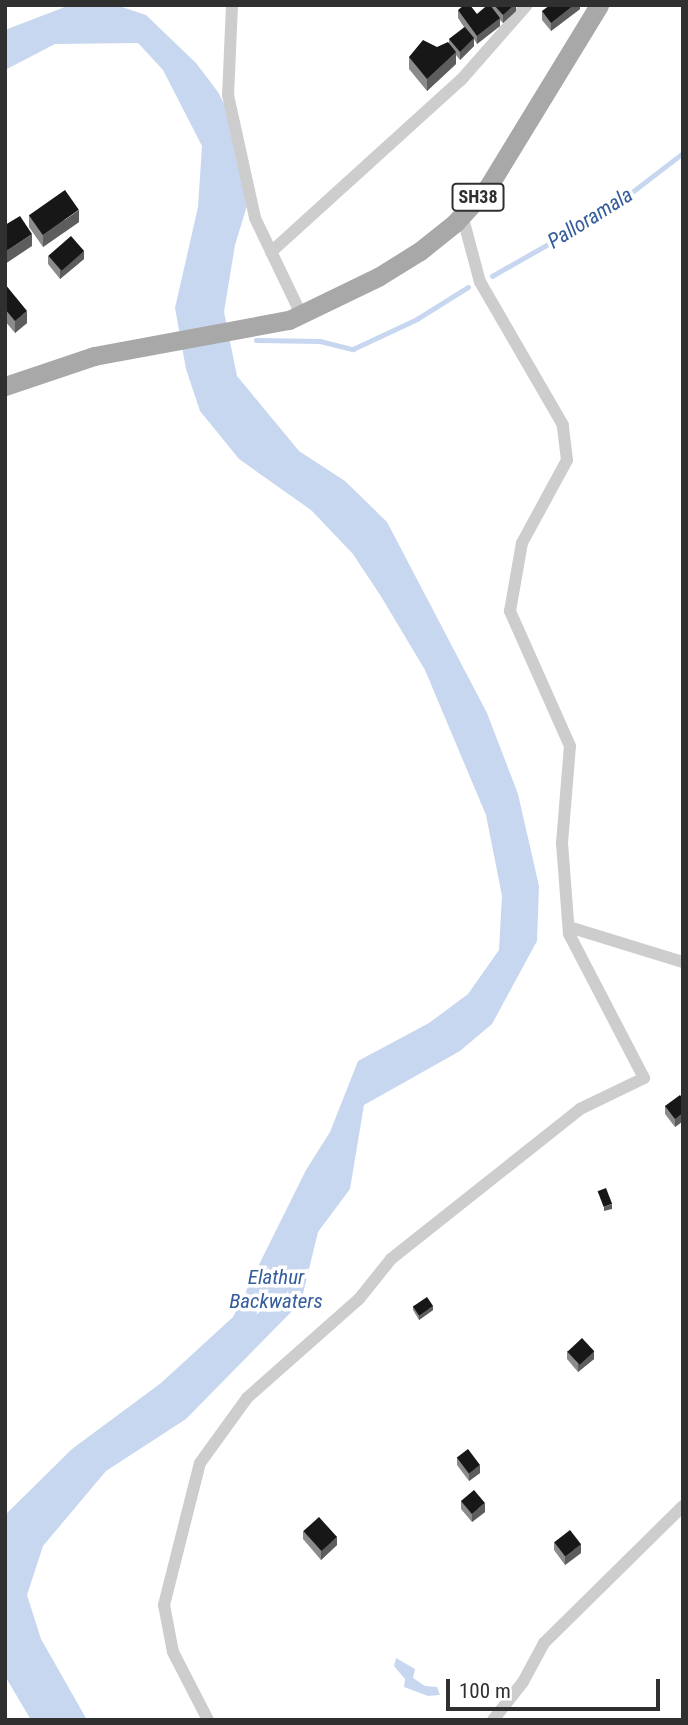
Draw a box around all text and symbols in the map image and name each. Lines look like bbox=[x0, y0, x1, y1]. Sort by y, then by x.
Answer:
road number: SH38 bbox=[450, 182, 506, 212]
water label: Palloramala bbox=[543, 182, 637, 254]
water label: Elathur Backwaters bbox=[229, 1264, 323, 1314]
scale bar bbox=[450, 1666, 664, 1710]
text: 100 m bbox=[459, 1679, 511, 1703]

